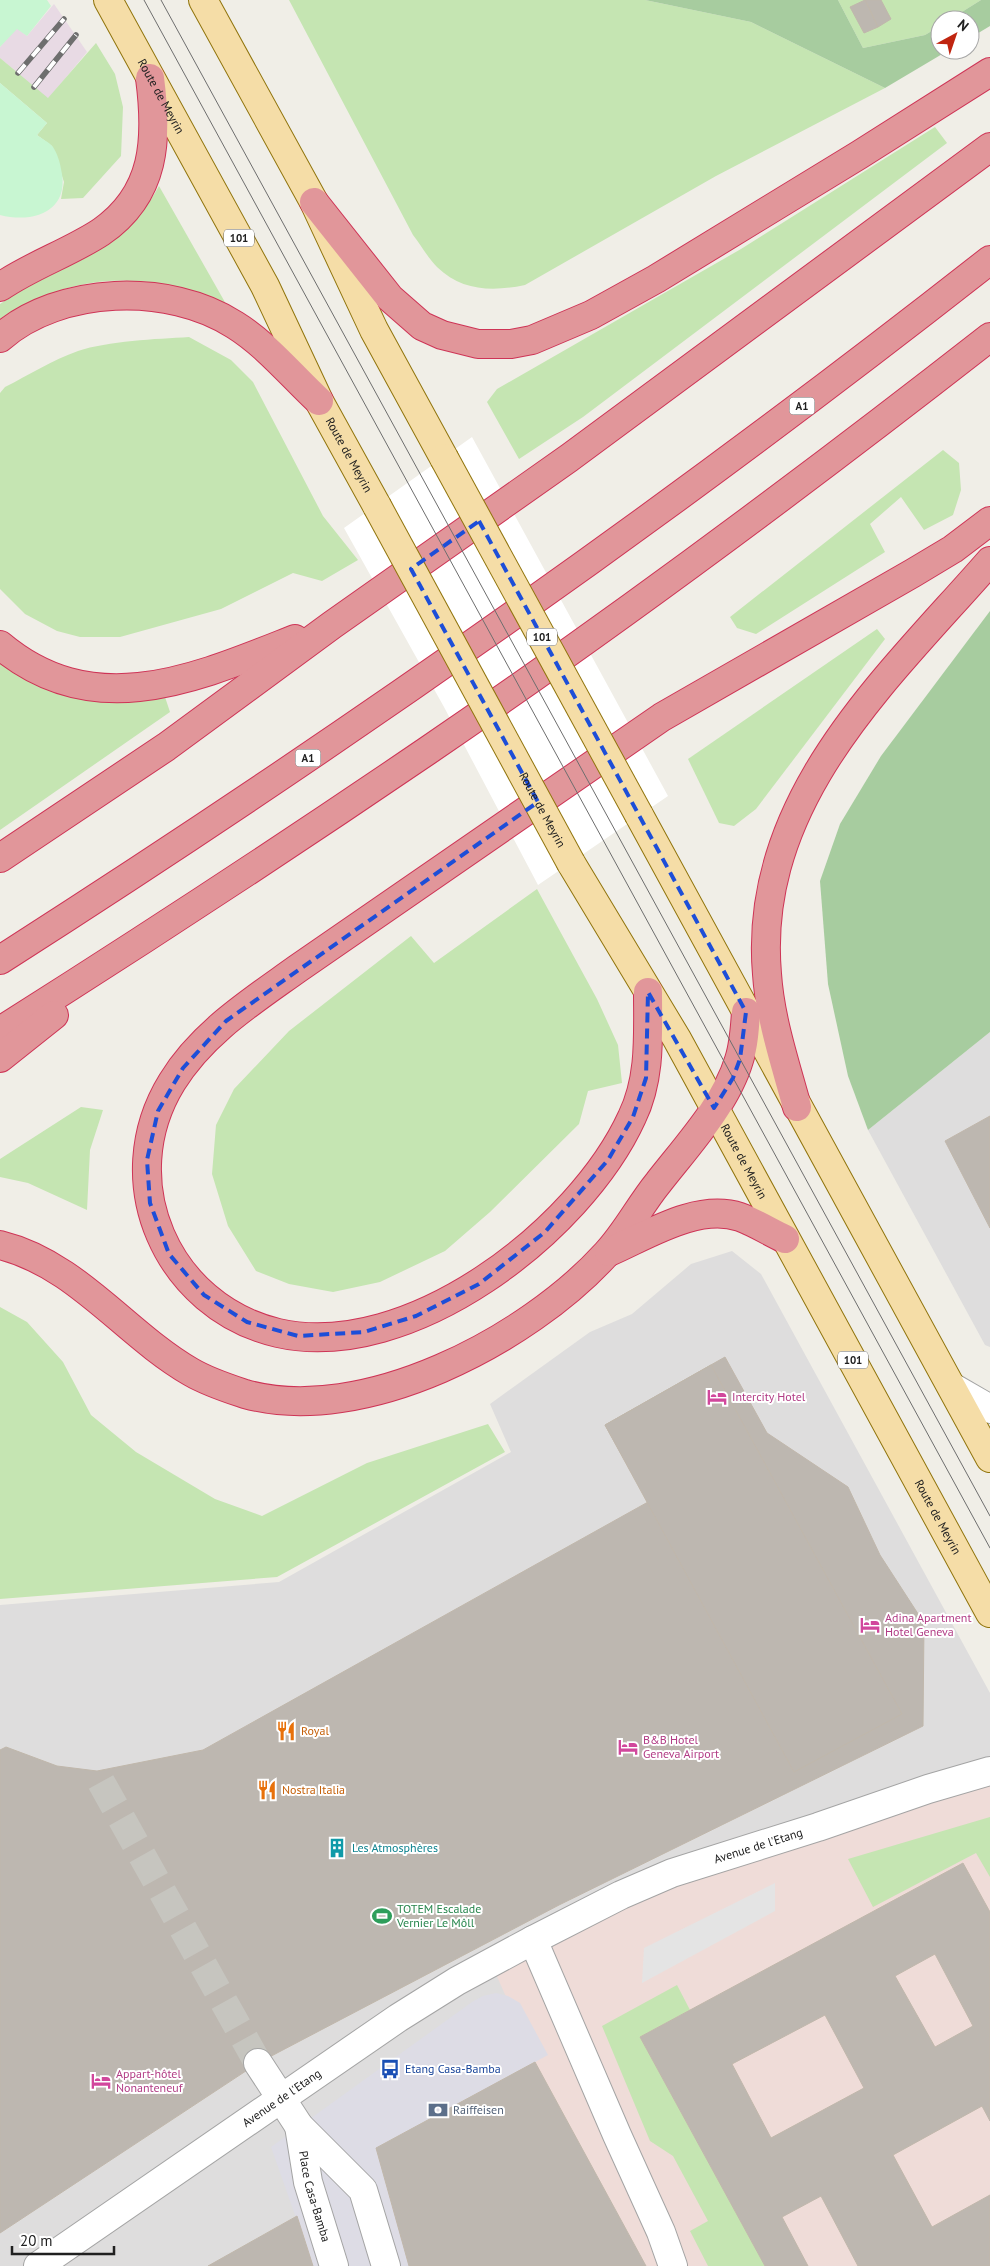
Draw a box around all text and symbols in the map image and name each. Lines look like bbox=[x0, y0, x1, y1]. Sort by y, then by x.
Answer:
north arrow bbox=[930, 10, 980, 60]
text: N bbox=[954, 15, 973, 35]
street label: Route de Meyrin bbox=[135, 56, 188, 136]
road number: 101 bbox=[224, 230, 254, 247]
road number: A1 bbox=[790, 398, 814, 414]
street label: Route de Meyrin bbox=[323, 415, 376, 495]
road number: 101 bbox=[527, 628, 557, 646]
road number: A1 bbox=[296, 750, 320, 766]
street label: Route de Meyrin bbox=[516, 770, 569, 850]
street label: Route de Meyrin bbox=[718, 1121, 771, 1201]
road number: 101 bbox=[838, 1352, 868, 1368]
hotel icon: Intercity Hotel bbox=[706, 1386, 728, 1408]
place label: Intercity Hotel bbox=[732, 1389, 806, 1404]
street label: Route de Meyrin bbox=[912, 1477, 965, 1557]
place label: Adina Apartment Hotel Geneva bbox=[885, 1610, 971, 1639]
hotel icon: Adina Apartment Hotel Geneva bbox=[859, 1614, 881, 1636]
restaurant icon: Royal bbox=[275, 1720, 297, 1742]
place label: Royal bbox=[301, 1723, 329, 1738]
place label: B&B Hotel Geneva Airport bbox=[643, 1732, 719, 1761]
hotel icon: B&B Hotel Geneva Airport bbox=[617, 1736, 639, 1758]
restaurant icon: Nostra Italia bbox=[256, 1779, 278, 1801]
place label: Nostra Italia bbox=[282, 1782, 345, 1797]
street label: Avenue de l'Etang bbox=[712, 1824, 804, 1866]
building icon: Les Atmosphères bbox=[326, 1837, 348, 1859]
place label: Les Atmosphères bbox=[352, 1840, 438, 1855]
place label: TOTEM Escalade Vernier Le Môll bbox=[396, 1901, 481, 1930]
sports icon: TOTEM Escalade Vernier Le Môll bbox=[371, 1905, 393, 1927]
bus stop icon: Etang Casa-Bamba bbox=[379, 2058, 401, 2080]
place label: Etang Casa-Bamba bbox=[405, 2061, 501, 2076]
street label: Avenue de l'Etang bbox=[239, 2065, 324, 2130]
place label: Appart-hôtel Nonanteneuf bbox=[116, 2066, 184, 2095]
hotel icon: Appart-hôtel Nonanteneuf bbox=[90, 2070, 112, 2092]
bank icon: Raiffeisen bbox=[427, 2099, 449, 2121]
place label: Raiffeisen bbox=[453, 2102, 504, 2117]
street label: Place Casa-Bamba bbox=[296, 2150, 334, 2243]
scale bar bbox=[12, 2224, 115, 2256]
text: 20 m bbox=[20, 2231, 53, 2250]

